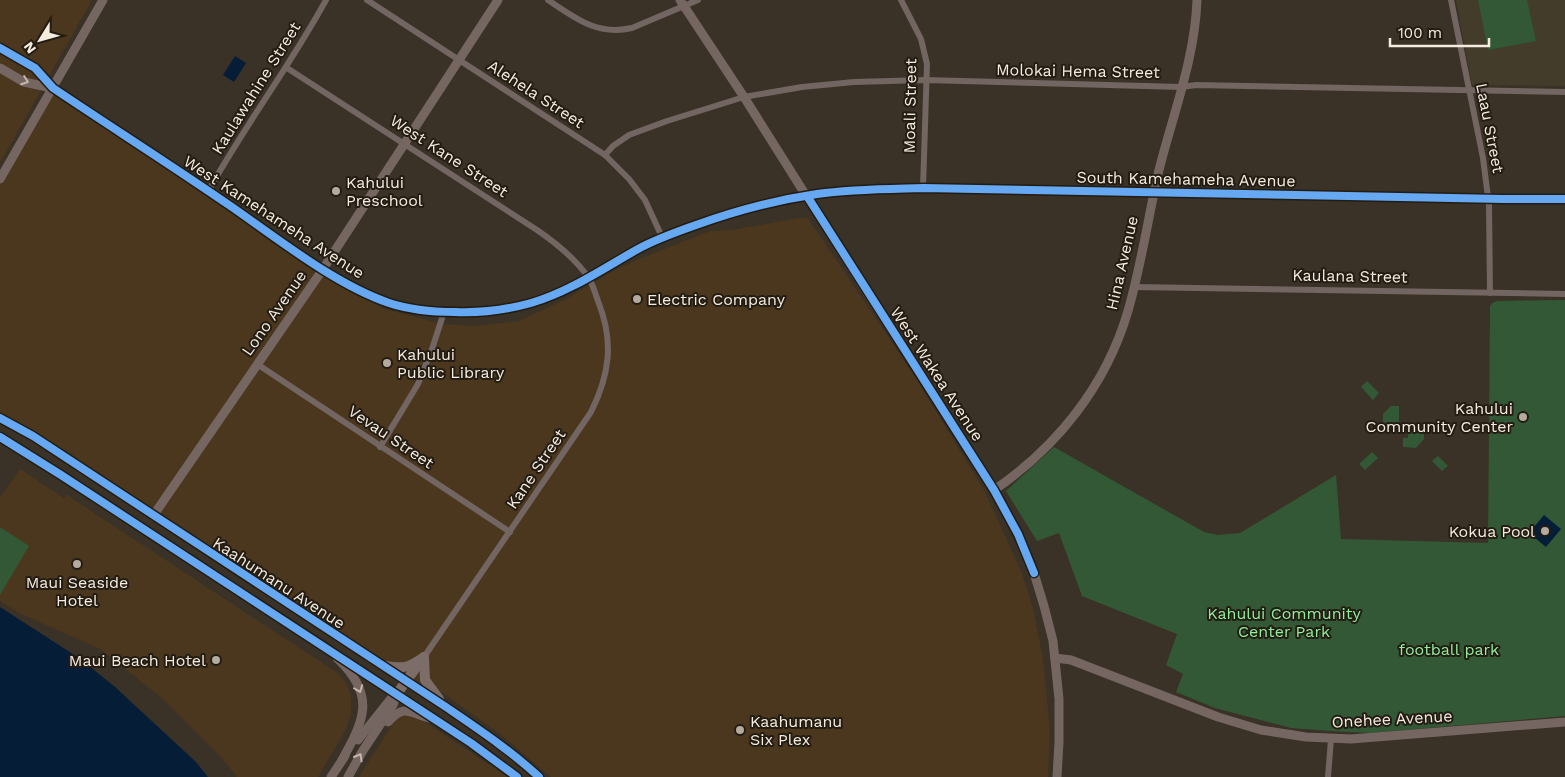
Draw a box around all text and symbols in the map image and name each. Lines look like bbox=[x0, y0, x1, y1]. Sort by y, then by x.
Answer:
north arrow bbox=[15, 15, 65, 65]
scale bar bbox=[1390, 15, 1489, 47]
street label: Kaulawahine Street bbox=[208, 18, 305, 158]
text: 100 m bbox=[1398, 24, 1442, 42]
text: N bbox=[20, 39, 39, 57]
street label: Alehela Street bbox=[484, 56, 588, 132]
street label: Moali Street bbox=[900, 58, 920, 154]
street label: Molokai Hema Street bbox=[996, 60, 1160, 82]
one-way arrow bbox=[20, 75, 29, 85]
street label: Laau Street bbox=[1472, 81, 1508, 175]
street label: West Kane Street bbox=[386, 111, 512, 201]
street label: West Kamehameha Avenue bbox=[180, 151, 368, 283]
street label: South Kamehameha Avenue bbox=[1076, 168, 1296, 190]
place label: Kahului Preschool bbox=[346, 173, 423, 210]
marker: Kahului Preschool bbox=[330, 185, 342, 197]
street label: Hina Avenue bbox=[1102, 214, 1142, 312]
street label: Kaulana Street bbox=[1292, 265, 1408, 287]
street label: Lono Avenue bbox=[238, 267, 310, 359]
place label: Electric Company bbox=[647, 290, 786, 309]
marker: Electric Company bbox=[631, 293, 643, 305]
street label: West Wakea Avenue bbox=[886, 303, 988, 445]
place label: Kahului Public Library bbox=[397, 345, 505, 382]
marker: Kahului Public Library bbox=[381, 357, 393, 369]
place label: Kahului Community Center bbox=[1365, 399, 1513, 436]
street label: Vevau Street bbox=[345, 401, 438, 473]
marker: Kahului Community Center bbox=[1517, 411, 1529, 423]
street label: Kane Street bbox=[502, 425, 570, 512]
place label: Kokua Pool bbox=[1449, 522, 1535, 541]
marker: Kokua Pool bbox=[1539, 525, 1551, 537]
street label: Kaahumanu Avenue bbox=[209, 533, 349, 633]
marker: Maui Seaside Hotel bbox=[71, 558, 83, 570]
place label: Maui Seaside Hotel bbox=[26, 573, 128, 610]
park label: Kahului Community Center Park bbox=[1207, 604, 1362, 641]
park label: football park bbox=[1399, 640, 1499, 659]
place label: Maui Beach Hotel bbox=[69, 651, 206, 670]
marker: Maui Beach Hotel bbox=[210, 654, 222, 666]
one-way arrow bbox=[353, 684, 363, 693]
street label: Onehee Avenue bbox=[1331, 706, 1453, 732]
place label: Kaahumanu Six Plex bbox=[750, 712, 842, 749]
marker: Kaahumanu Six Plex bbox=[734, 724, 746, 736]
one-way arrow bbox=[353, 754, 363, 763]

